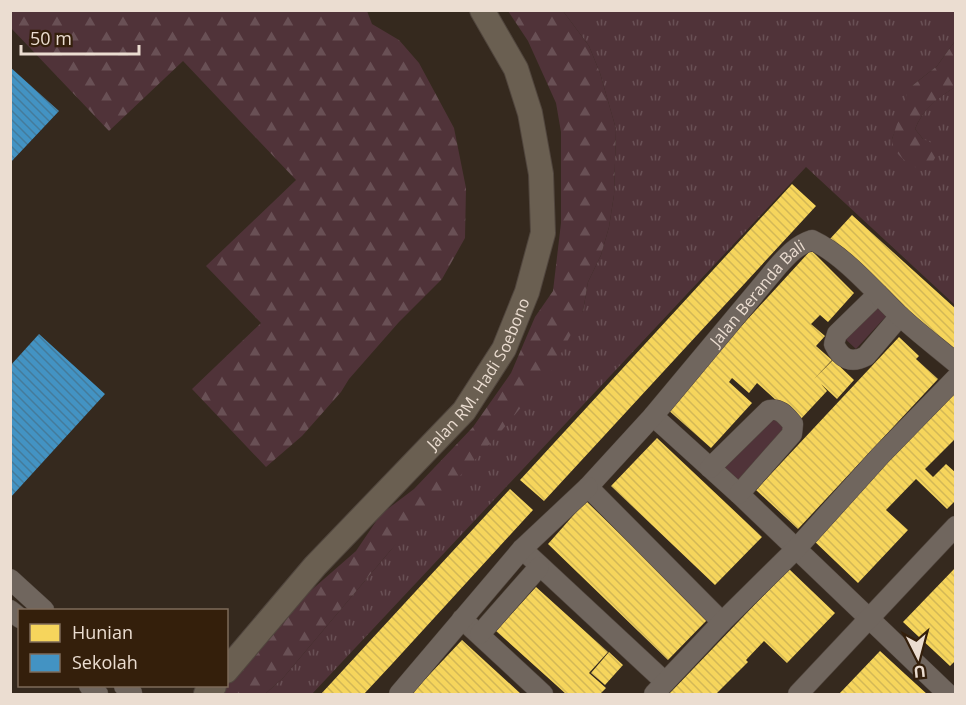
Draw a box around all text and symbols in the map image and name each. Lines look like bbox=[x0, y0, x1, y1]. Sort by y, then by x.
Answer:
scale bar bbox=[21, 18, 140, 56]
text: 50 m bbox=[30, 26, 72, 50]
street label: Jalan Beranda Bali bbox=[704, 234, 809, 352]
street label: Jalan RM. Hadi Soebono bbox=[420, 294, 535, 456]
legend bbox=[18, 609, 228, 687]
text: Hunian bbox=[72, 620, 133, 644]
north arrow bbox=[888, 627, 948, 687]
text: Sekolah bbox=[72, 650, 138, 674]
text: U bbox=[912, 660, 927, 683]

